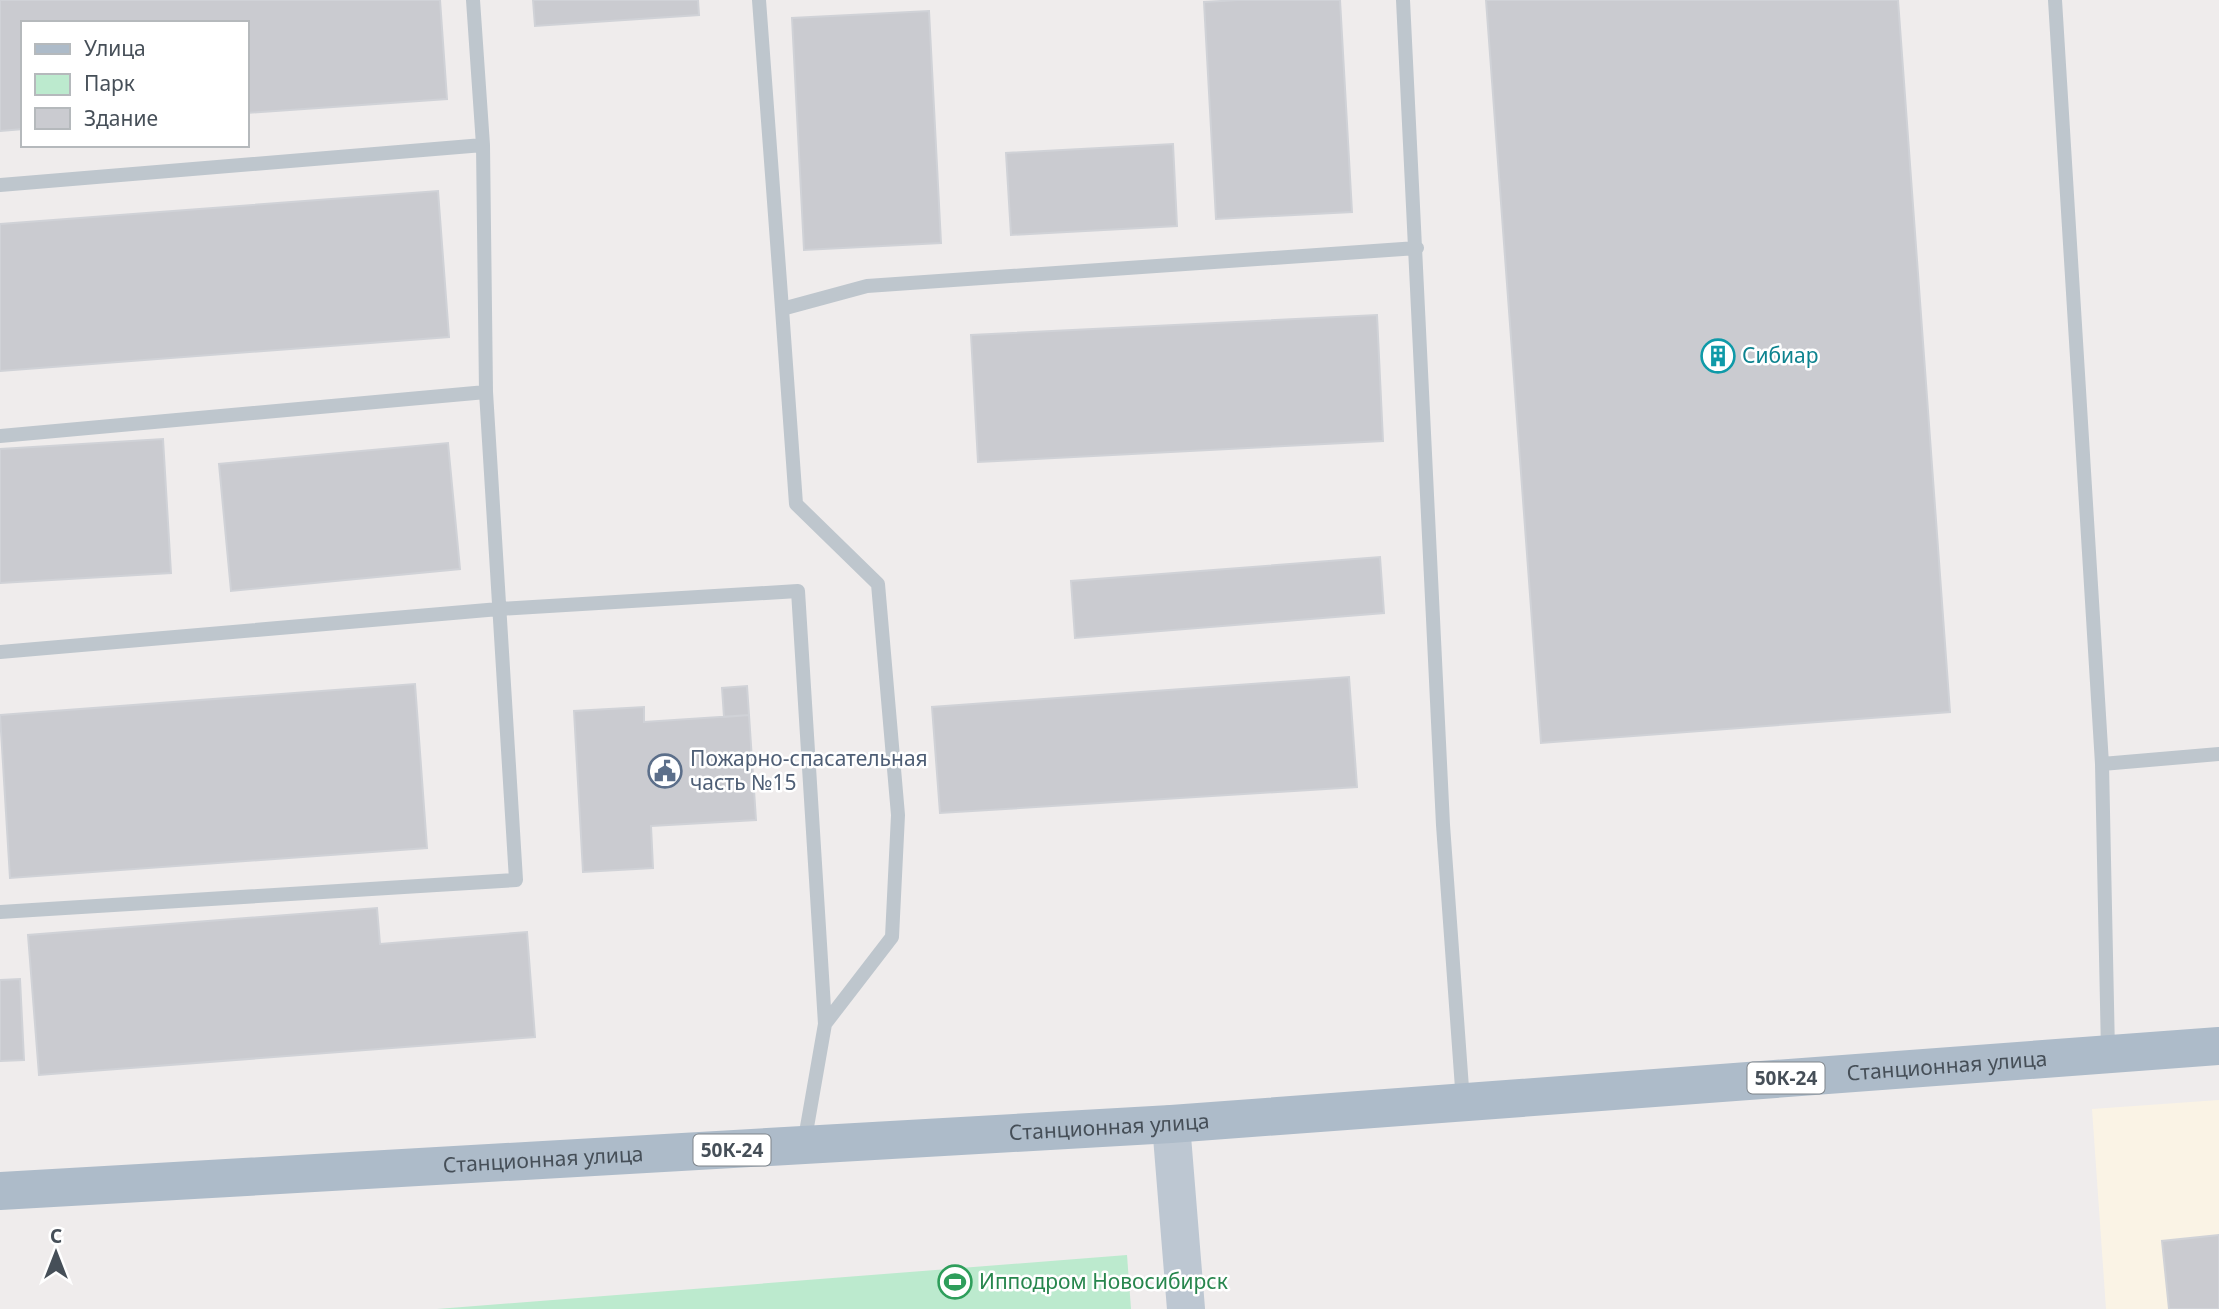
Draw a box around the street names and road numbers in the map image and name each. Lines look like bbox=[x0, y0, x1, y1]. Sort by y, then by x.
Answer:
street label: Станционная улица bbox=[1846, 1044, 2048, 1087]
road number: 50К-24 bbox=[1748, 1062, 1824, 1094]
street label: Станционная улица bbox=[1008, 1106, 1210, 1146]
road number: 50К-24 bbox=[694, 1134, 770, 1166]
street label: Станционная улица bbox=[442, 1139, 644, 1179]

